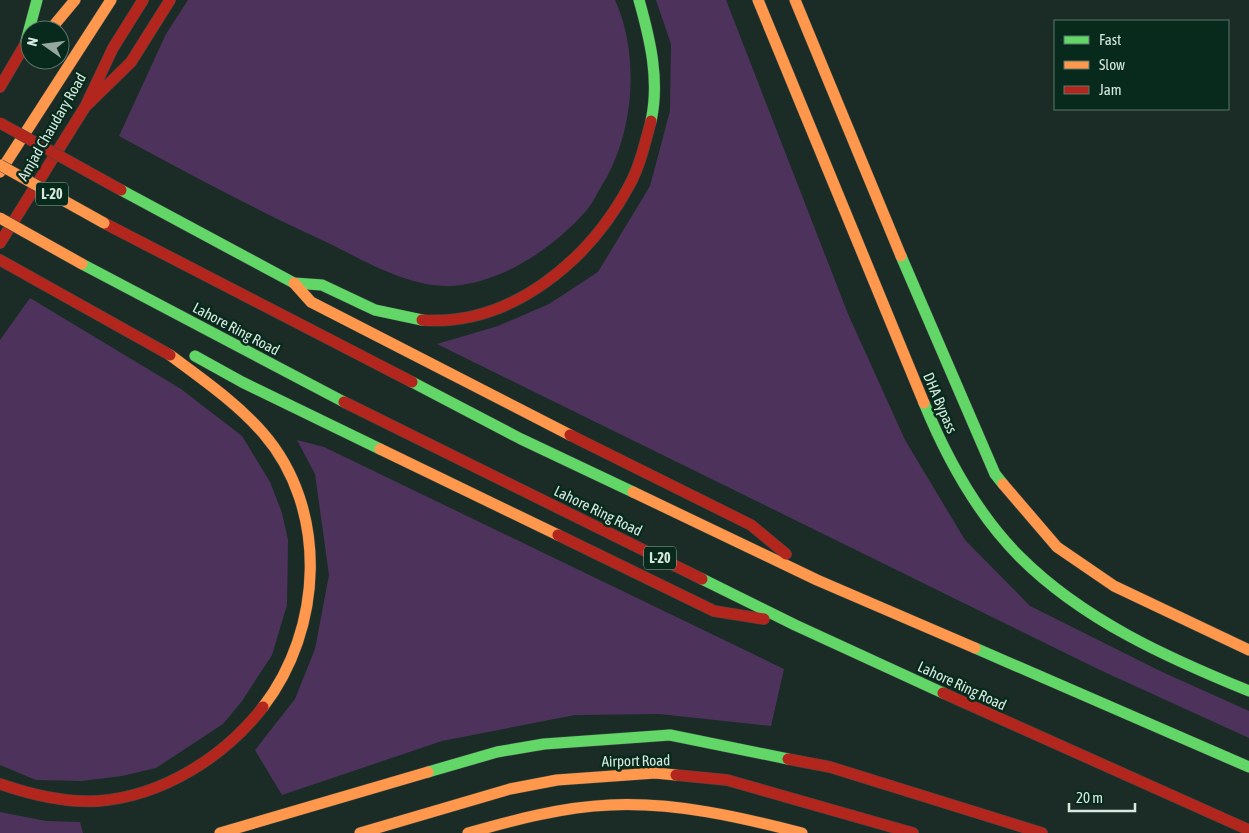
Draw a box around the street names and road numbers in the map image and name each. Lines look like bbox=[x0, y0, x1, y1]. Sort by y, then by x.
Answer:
street label: Amjad Chaudary Road bbox=[14, 70, 89, 184]
road number: L-20 bbox=[36, 182, 68, 205]
street label: Lahore Ring Road bbox=[190, 299, 283, 359]
street label: DHA Bypass bbox=[920, 370, 961, 436]
street label: Lahore Ring Road bbox=[551, 482, 645, 539]
road number: L-20 bbox=[644, 546, 676, 570]
street label: Lahore Ring Road bbox=[915, 658, 1009, 713]
street label: Airport Road bbox=[602, 751, 670, 770]

